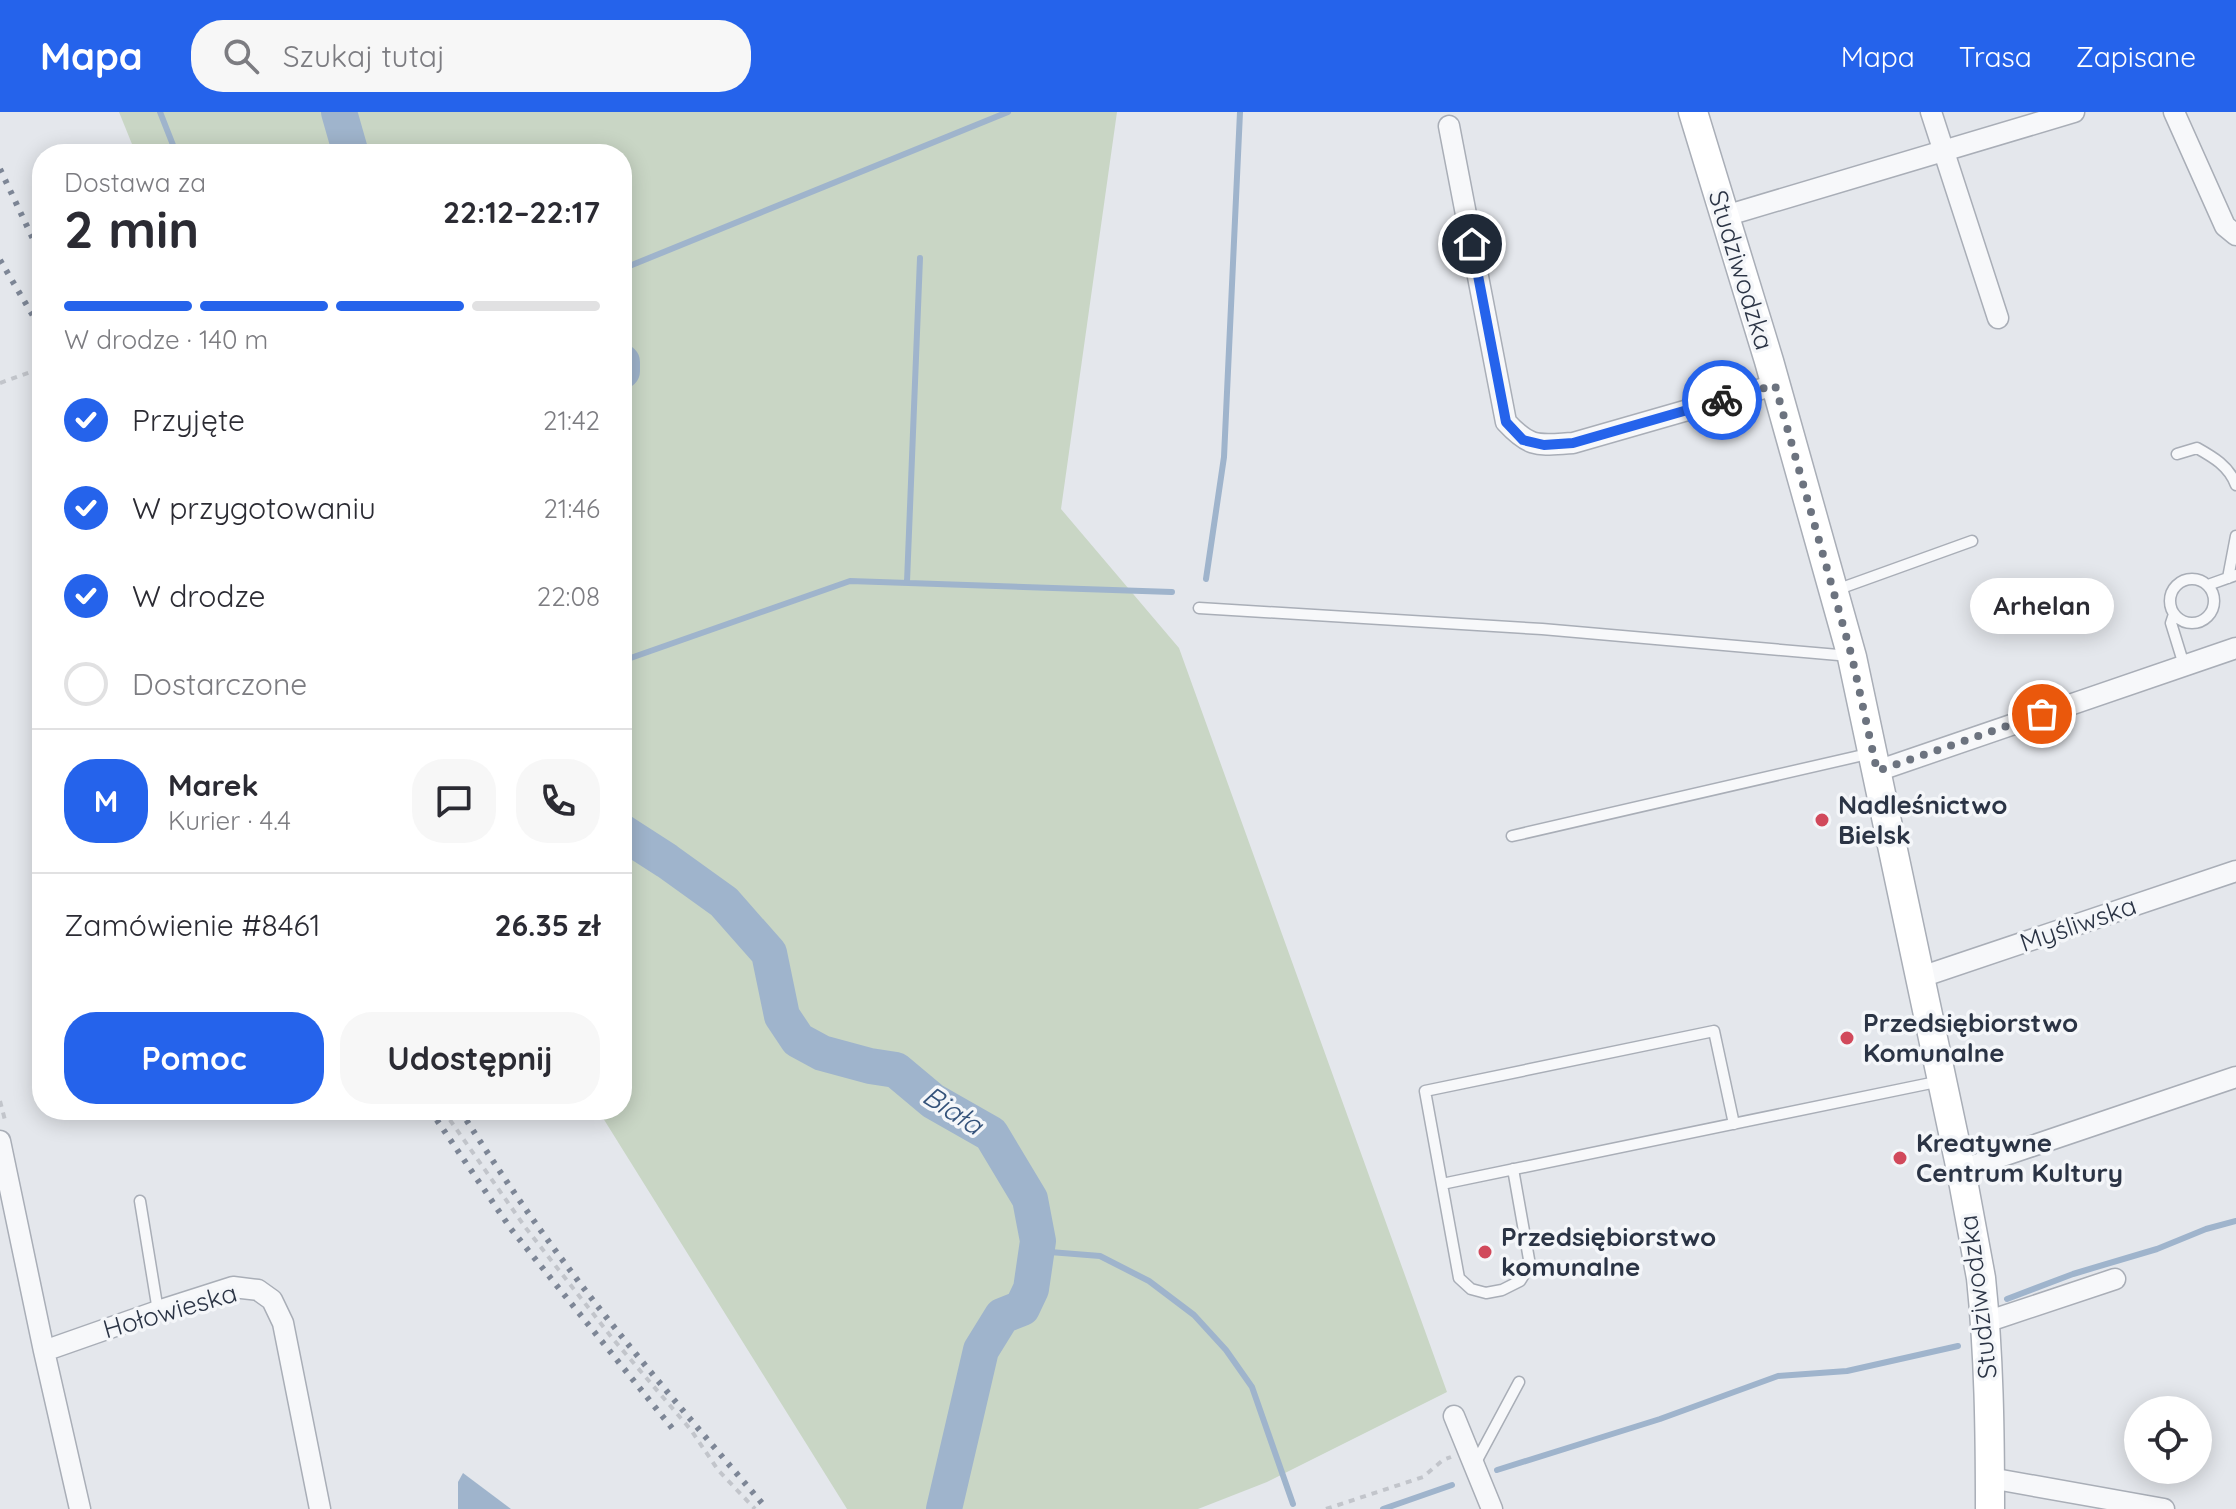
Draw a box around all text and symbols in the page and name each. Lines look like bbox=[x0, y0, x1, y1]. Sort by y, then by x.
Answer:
search box bbox=[191, 20, 751, 92]
text: Mapa bbox=[40, 32, 143, 80]
icon: search bbox=[219, 34, 263, 78]
text: Szukaj tutaj bbox=[283, 37, 445, 75]
text: Mapa bbox=[1841, 39, 1915, 74]
text: Trasa bbox=[1959, 39, 2032, 74]
text: Zapisane bbox=[2076, 39, 2196, 74]
text: Dostawa za bbox=[64, 166, 206, 199]
street label: Studziwodzka bbox=[1702, 186, 1781, 354]
text: 22:12–22:17 bbox=[443, 193, 600, 231]
text: 2 min bbox=[64, 196, 199, 261]
pin bbox=[1438, 210, 1506, 278]
icon: home bbox=[1450, 222, 1494, 266]
text: W drodze · 140 m bbox=[64, 323, 268, 356]
courier bbox=[1682, 360, 1762, 440]
icon: bike bbox=[1700, 378, 1744, 422]
icon: check bbox=[64, 398, 108, 442]
text: Przyjęte bbox=[132, 401, 245, 439]
text: 21:42 bbox=[543, 404, 600, 437]
icon: check bbox=[64, 486, 108, 530]
text: W przygotowaniu bbox=[132, 489, 376, 527]
text: 21:46 bbox=[543, 492, 600, 525]
icon: check bbox=[64, 574, 108, 618]
text: W drodze bbox=[132, 577, 266, 615]
callout: Arhelan bbox=[1970, 578, 2114, 634]
text: 22:08 bbox=[537, 580, 600, 613]
text: Arhelan bbox=[1993, 589, 2091, 622]
text: Dostarczone bbox=[132, 665, 307, 703]
pin bbox=[2008, 680, 2076, 748]
icon: bag bbox=[2020, 692, 2064, 736]
button: chat bbox=[412, 759, 496, 843]
button: phone bbox=[516, 759, 600, 843]
text: Marek bbox=[168, 766, 259, 804]
text: M bbox=[94, 782, 118, 820]
place label: Nadleśnictwo Bielsk bbox=[1838, 788, 2007, 851]
text: Kurier · 4.4 bbox=[168, 804, 291, 837]
marker: Nadleśnictwo Bielsk bbox=[1813, 811, 1831, 829]
street label: Myśliwska bbox=[2015, 888, 2141, 959]
text: Zamówienie #8461 bbox=[64, 906, 321, 944]
text: 26.35 zł bbox=[494, 906, 600, 944]
place label: Przedsiębiorstwo Komunalne bbox=[1863, 1006, 2078, 1069]
button: Pomoc bbox=[64, 1012, 324, 1104]
button: Udostępnij bbox=[340, 1012, 600, 1104]
marker: Przedsiębiorstwo Komunalne bbox=[1838, 1029, 1856, 1047]
water label: Biała bbox=[917, 1077, 992, 1143]
place label: Kreatywne Centrum Kultury bbox=[1916, 1126, 2123, 1189]
marker: Kreatywne Centrum Kultury bbox=[1891, 1149, 1909, 1167]
street label: Studziwodzka bbox=[1951, 1213, 2004, 1381]
place label: Przedsiębiorstwo komunalne bbox=[1501, 1220, 1716, 1283]
marker: Przedsiębiorstwo komunalne bbox=[1476, 1243, 1494, 1261]
street label: Hołowieska bbox=[99, 1276, 241, 1345]
map controls bbox=[2124, 1396, 2212, 1484]
button: locate bbox=[2124, 1396, 2212, 1484]

